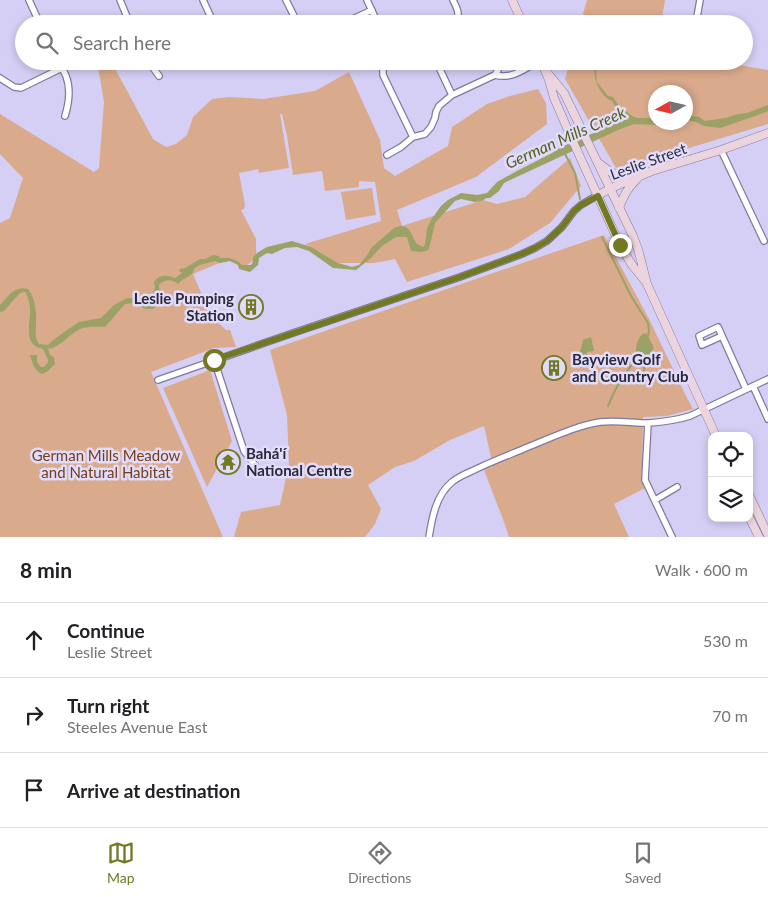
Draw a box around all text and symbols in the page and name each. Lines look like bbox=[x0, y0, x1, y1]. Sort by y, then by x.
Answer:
search box bbox=[15, 15, 753, 70]
icon: search bbox=[33, 29, 61, 57]
text: Search here bbox=[73, 31, 171, 54]
north arrow bbox=[648, 85, 693, 130]
water label: German Mills Creek bbox=[502, 102, 628, 172]
street label: Leslie Street bbox=[607, 139, 689, 183]
route end bbox=[609, 234, 632, 257]
place label: Leslie Pumping Station bbox=[134, 289, 234, 324]
building icon: Leslie Pumping Station bbox=[238, 294, 264, 320]
route start bbox=[203, 349, 226, 372]
place label: Bayview Golf and Country Club bbox=[572, 350, 688, 385]
building icon: Bayview Golf and Country Club bbox=[541, 355, 567, 381]
map controls bbox=[708, 432, 753, 522]
button: locate bbox=[708, 432, 753, 477]
place label: Bahá'í National Centre bbox=[246, 444, 352, 479]
park label: German Mills Meadow and Natural Habitat bbox=[32, 446, 181, 481]
temple icon: Bahá'í National Centre bbox=[215, 449, 241, 475]
button: layers bbox=[708, 477, 753, 522]
text: 8 min bbox=[20, 557, 72, 582]
text: Walk · 600 m bbox=[655, 560, 748, 579]
text: Continue bbox=[67, 619, 145, 642]
icon: ahead bbox=[20, 626, 48, 654]
text: 530 m bbox=[703, 631, 748, 650]
text: Leslie Street bbox=[67, 642, 152, 661]
text: Turn right bbox=[67, 694, 149, 717]
icon: right bbox=[20, 701, 48, 729]
text: 70 m bbox=[712, 706, 748, 725]
text: Steeles Avenue East bbox=[67, 717, 207, 736]
icon: arrive bbox=[20, 776, 48, 804]
text: Arrive at destination bbox=[67, 779, 240, 802]
tab: Map bbox=[107, 839, 135, 886]
tab: Directions bbox=[348, 839, 411, 886]
tab: Saved bbox=[625, 839, 661, 886]

